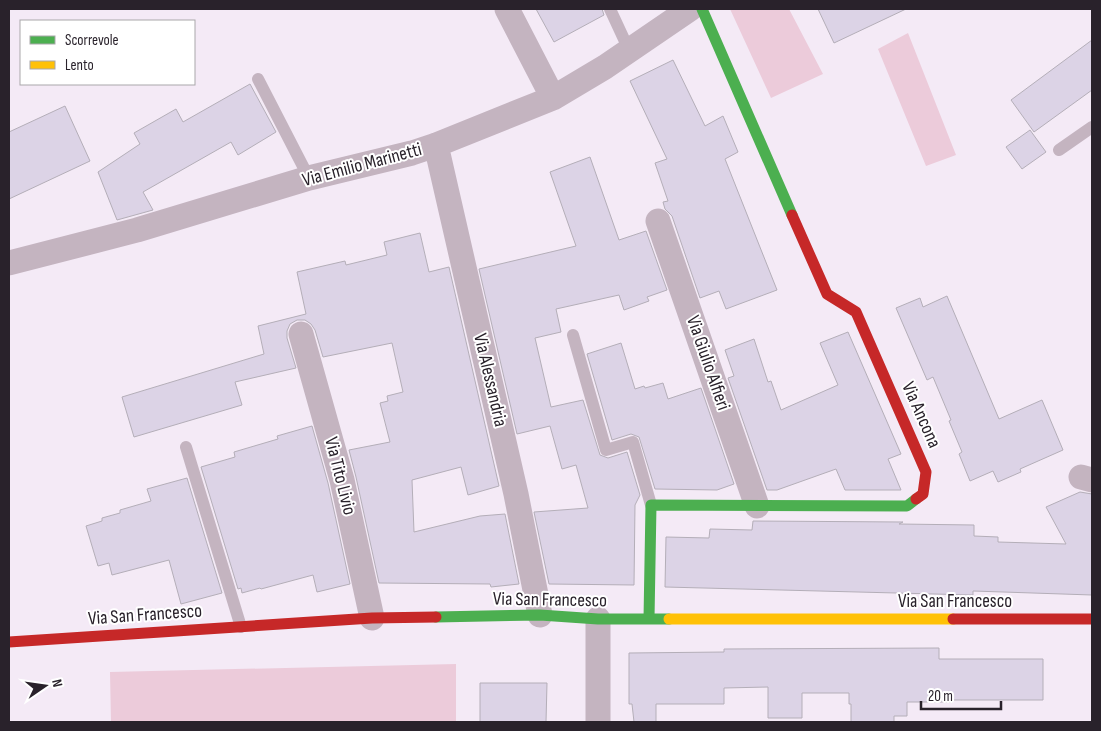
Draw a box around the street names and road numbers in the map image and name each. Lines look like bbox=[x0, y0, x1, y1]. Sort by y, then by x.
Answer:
street label: Via Emilio Marinetti bbox=[300, 138, 424, 192]
street label: Via Giulio Alfieri bbox=[681, 313, 735, 413]
street label: Via Alessandria bbox=[468, 331, 512, 429]
street label: Via Ancona bbox=[896, 378, 946, 452]
street label: Via Tito Livio bbox=[319, 435, 361, 517]
street label: Via San Francesco bbox=[493, 588, 607, 612]
street label: Via San Francesco bbox=[898, 590, 1012, 613]
street label: Via San Francesco bbox=[87, 600, 203, 630]

